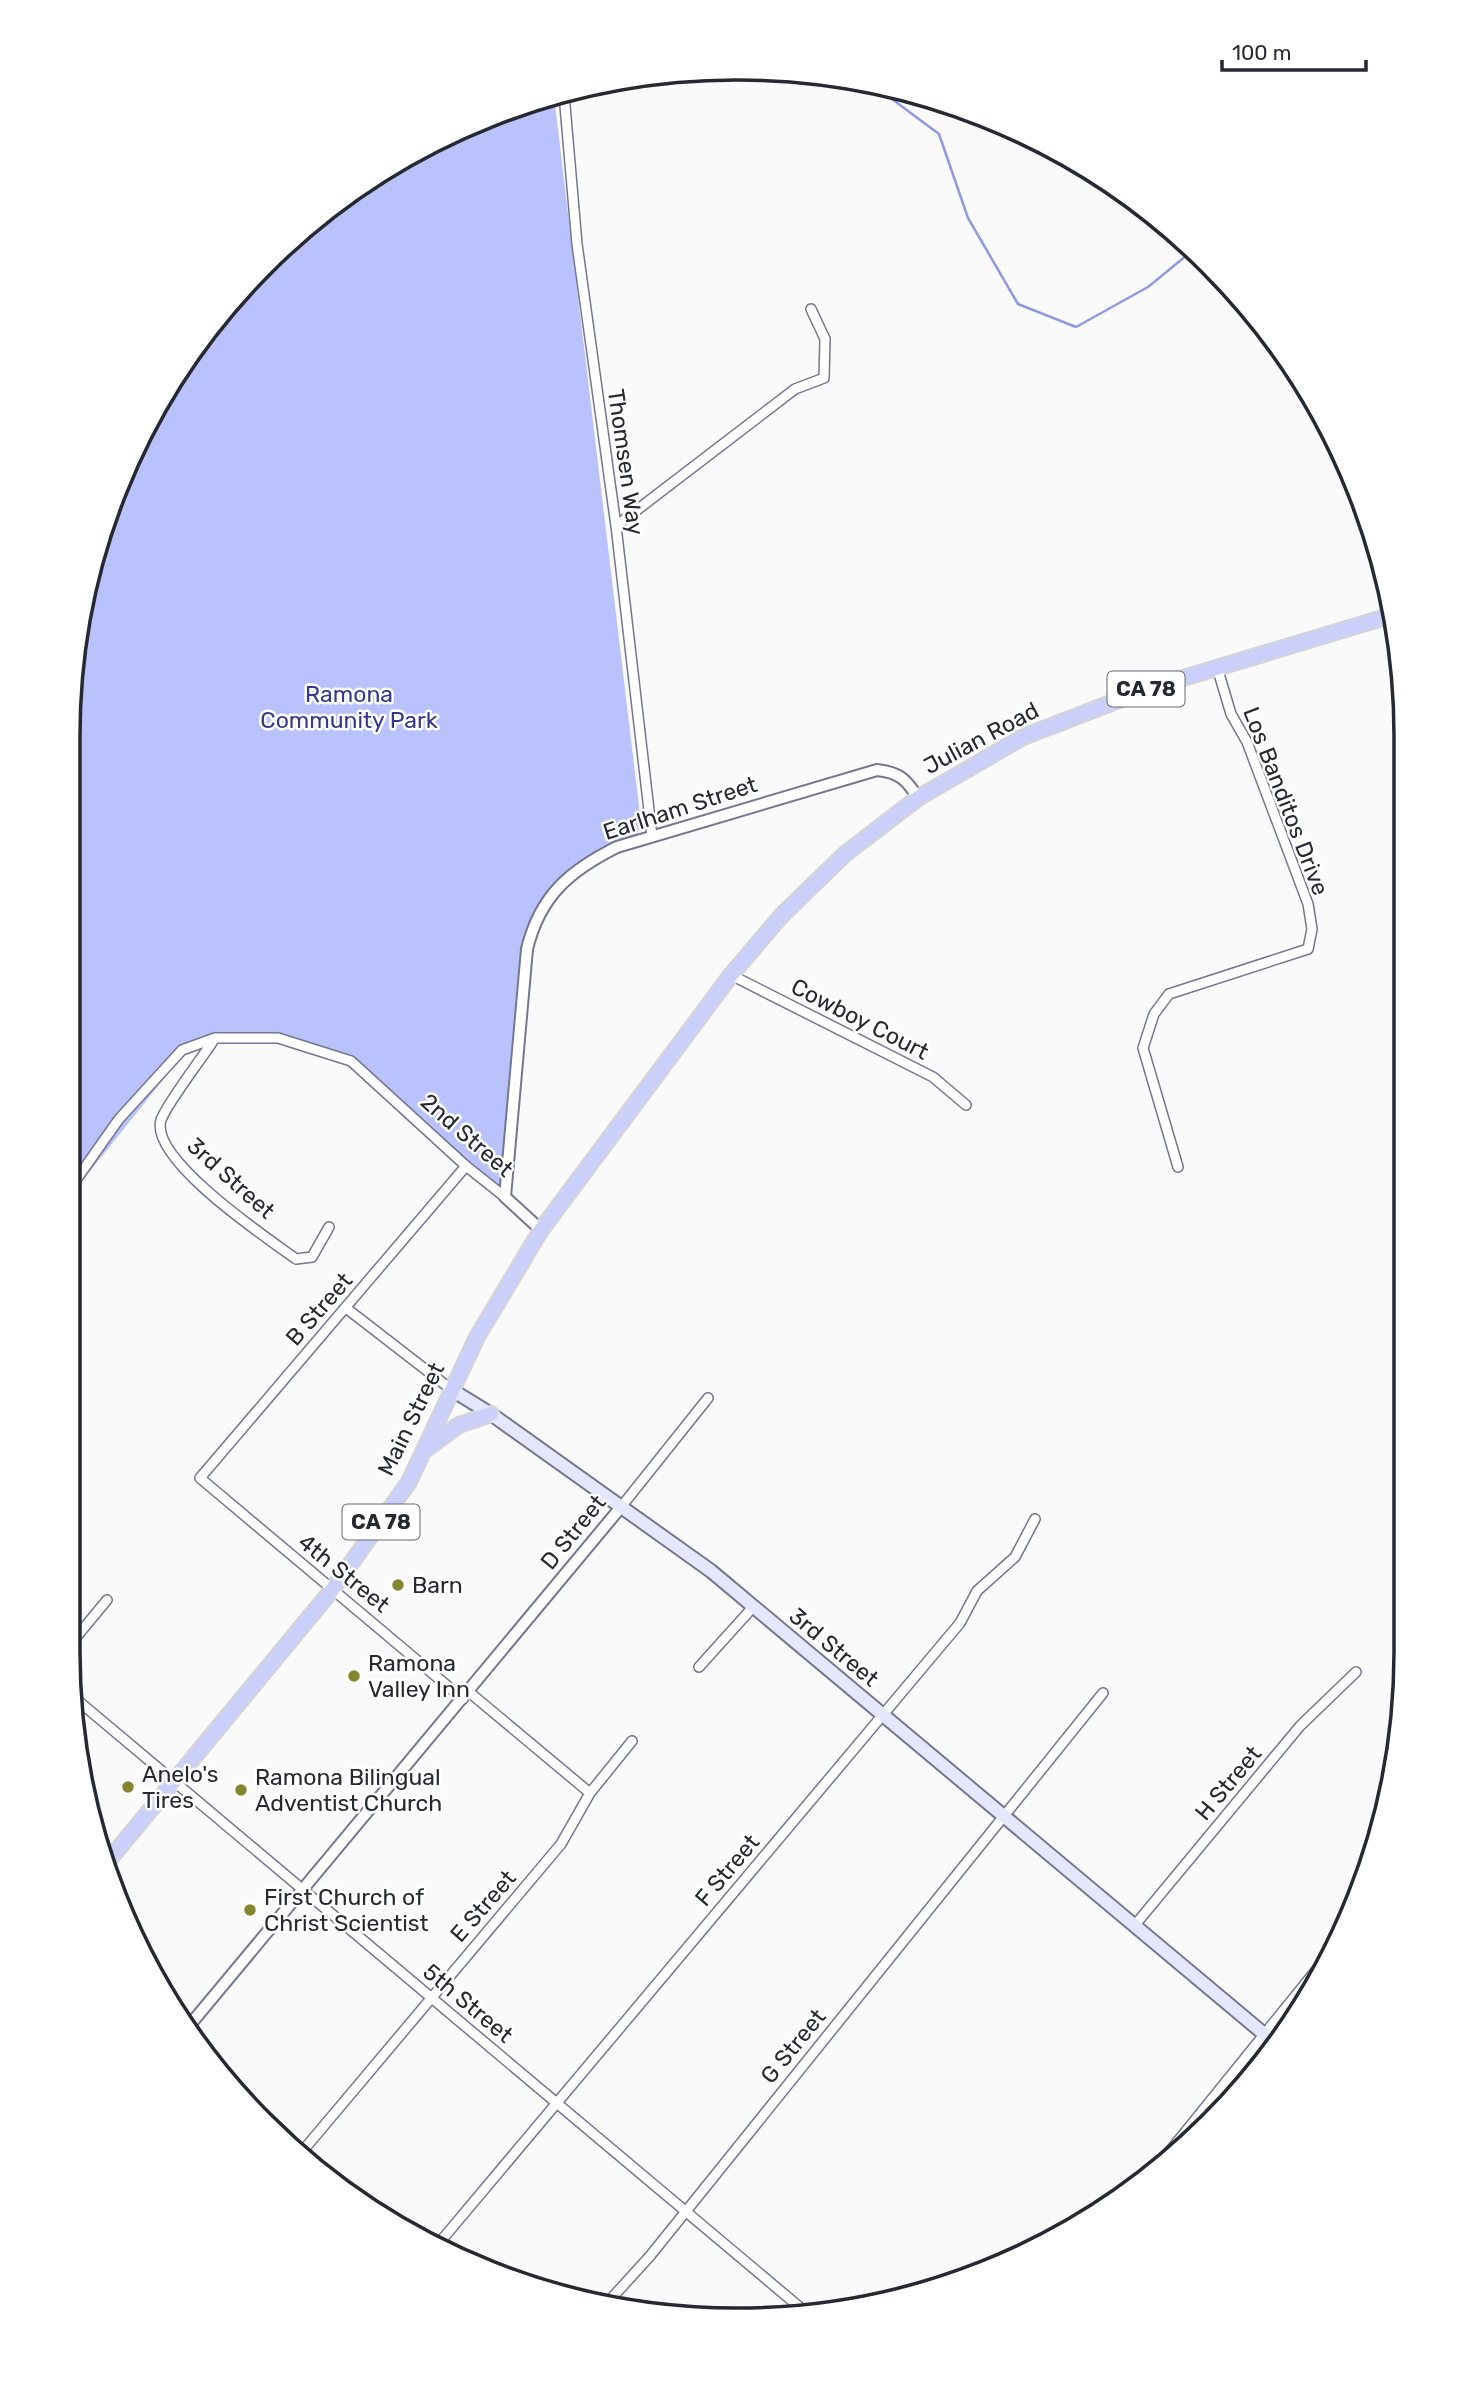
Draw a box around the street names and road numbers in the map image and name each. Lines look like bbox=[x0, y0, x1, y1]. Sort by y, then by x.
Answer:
street label: Thomsen Way bbox=[602, 387, 650, 537]
road number: CA 78 bbox=[1108, 672, 1184, 706]
street label: Julian Road bbox=[919, 696, 1043, 780]
street label: Los Banditos Drive bbox=[1237, 703, 1335, 899]
street label: Earlham Street bbox=[599, 770, 761, 846]
street label: Cowboy Court bbox=[786, 972, 934, 1066]
street label: 2nd Street bbox=[415, 1087, 519, 1183]
street label: 3rd Street bbox=[181, 1131, 281, 1225]
street label: B Street bbox=[280, 1267, 358, 1351]
street label: Main Street bbox=[372, 1358, 450, 1480]
street label: D Street bbox=[534, 1489, 612, 1575]
road number: CA 78 bbox=[342, 1504, 420, 1540]
street label: 4th Street bbox=[293, 1528, 395, 1618]
street label: 3rd Street bbox=[784, 1602, 884, 1692]
street label: H Street bbox=[1189, 1740, 1267, 1826]
street label: F Street bbox=[689, 1828, 765, 1912]
street label: E Street bbox=[444, 1864, 522, 1948]
street label: 5th Street bbox=[417, 1957, 519, 2049]
street label: G Street bbox=[754, 2003, 832, 2089]

